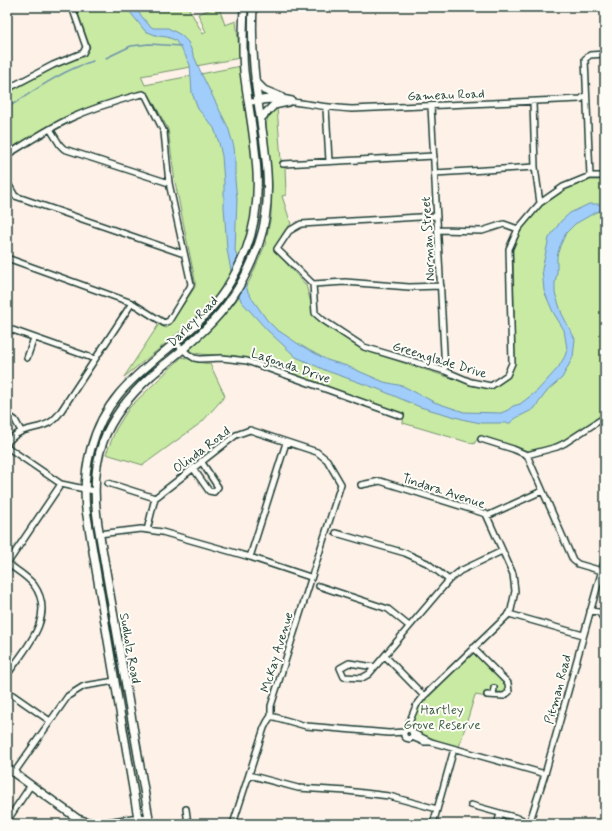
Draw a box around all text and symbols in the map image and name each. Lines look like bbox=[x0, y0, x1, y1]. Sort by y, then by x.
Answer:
street label: Gameau Road bbox=[407, 86, 485, 105]
street label: Norman Street bbox=[418, 196, 439, 282]
street label: Darley Road bbox=[164, 293, 222, 351]
street label: Greenglade Drive bbox=[390, 338, 489, 383]
street label: Lagonda Drive bbox=[248, 345, 332, 390]
street label: Olinda Road bbox=[170, 423, 234, 477]
street label: Tindara Avenue bbox=[400, 470, 487, 513]
street label: McKay Avenue bbox=[257, 610, 298, 695]
street label: Sudholz Road bbox=[115, 612, 144, 685]
street label: Pitman Road bbox=[541, 653, 576, 726]
park label: Hartley Grove Reserve bbox=[403, 702, 481, 734]

